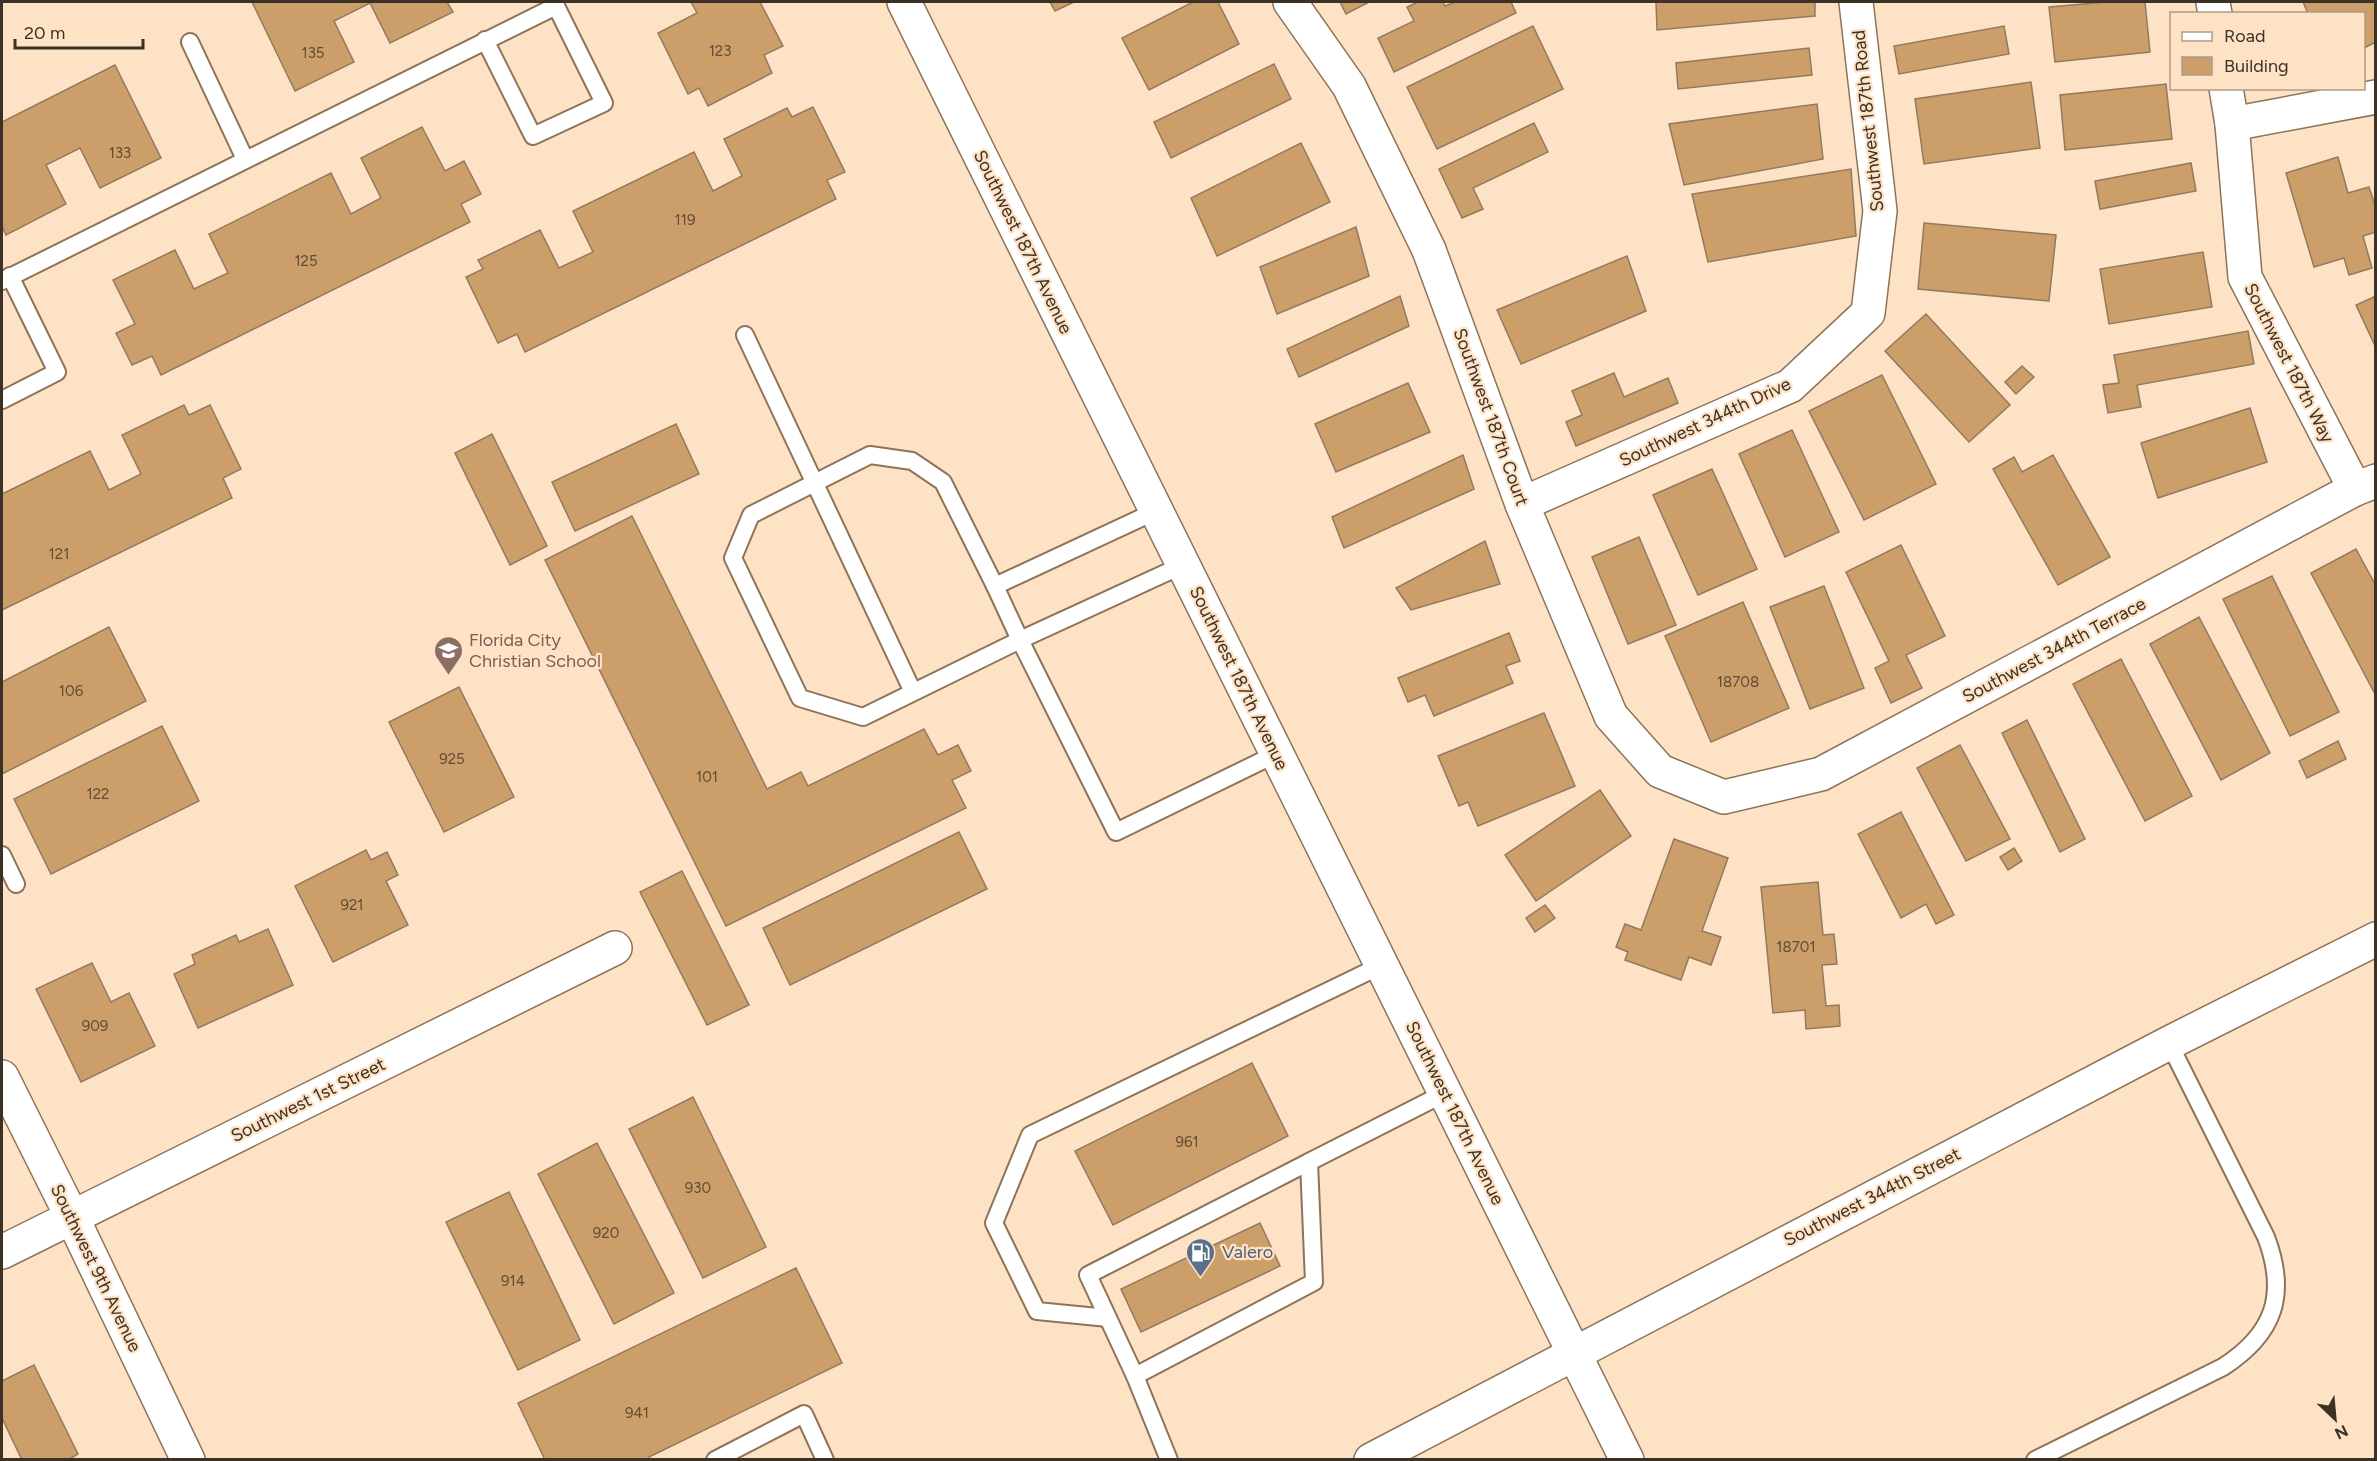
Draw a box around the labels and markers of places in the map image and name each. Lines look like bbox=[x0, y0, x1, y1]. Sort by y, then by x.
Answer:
place label: Florida City Christian School bbox=[469, 629, 601, 672]
school or university icon: Florida City Christian School bbox=[432, 634, 464, 676]
fuel station icon: Valero bbox=[1185, 1236, 1217, 1278]
place label: Valero bbox=[1222, 1241, 1273, 1263]

